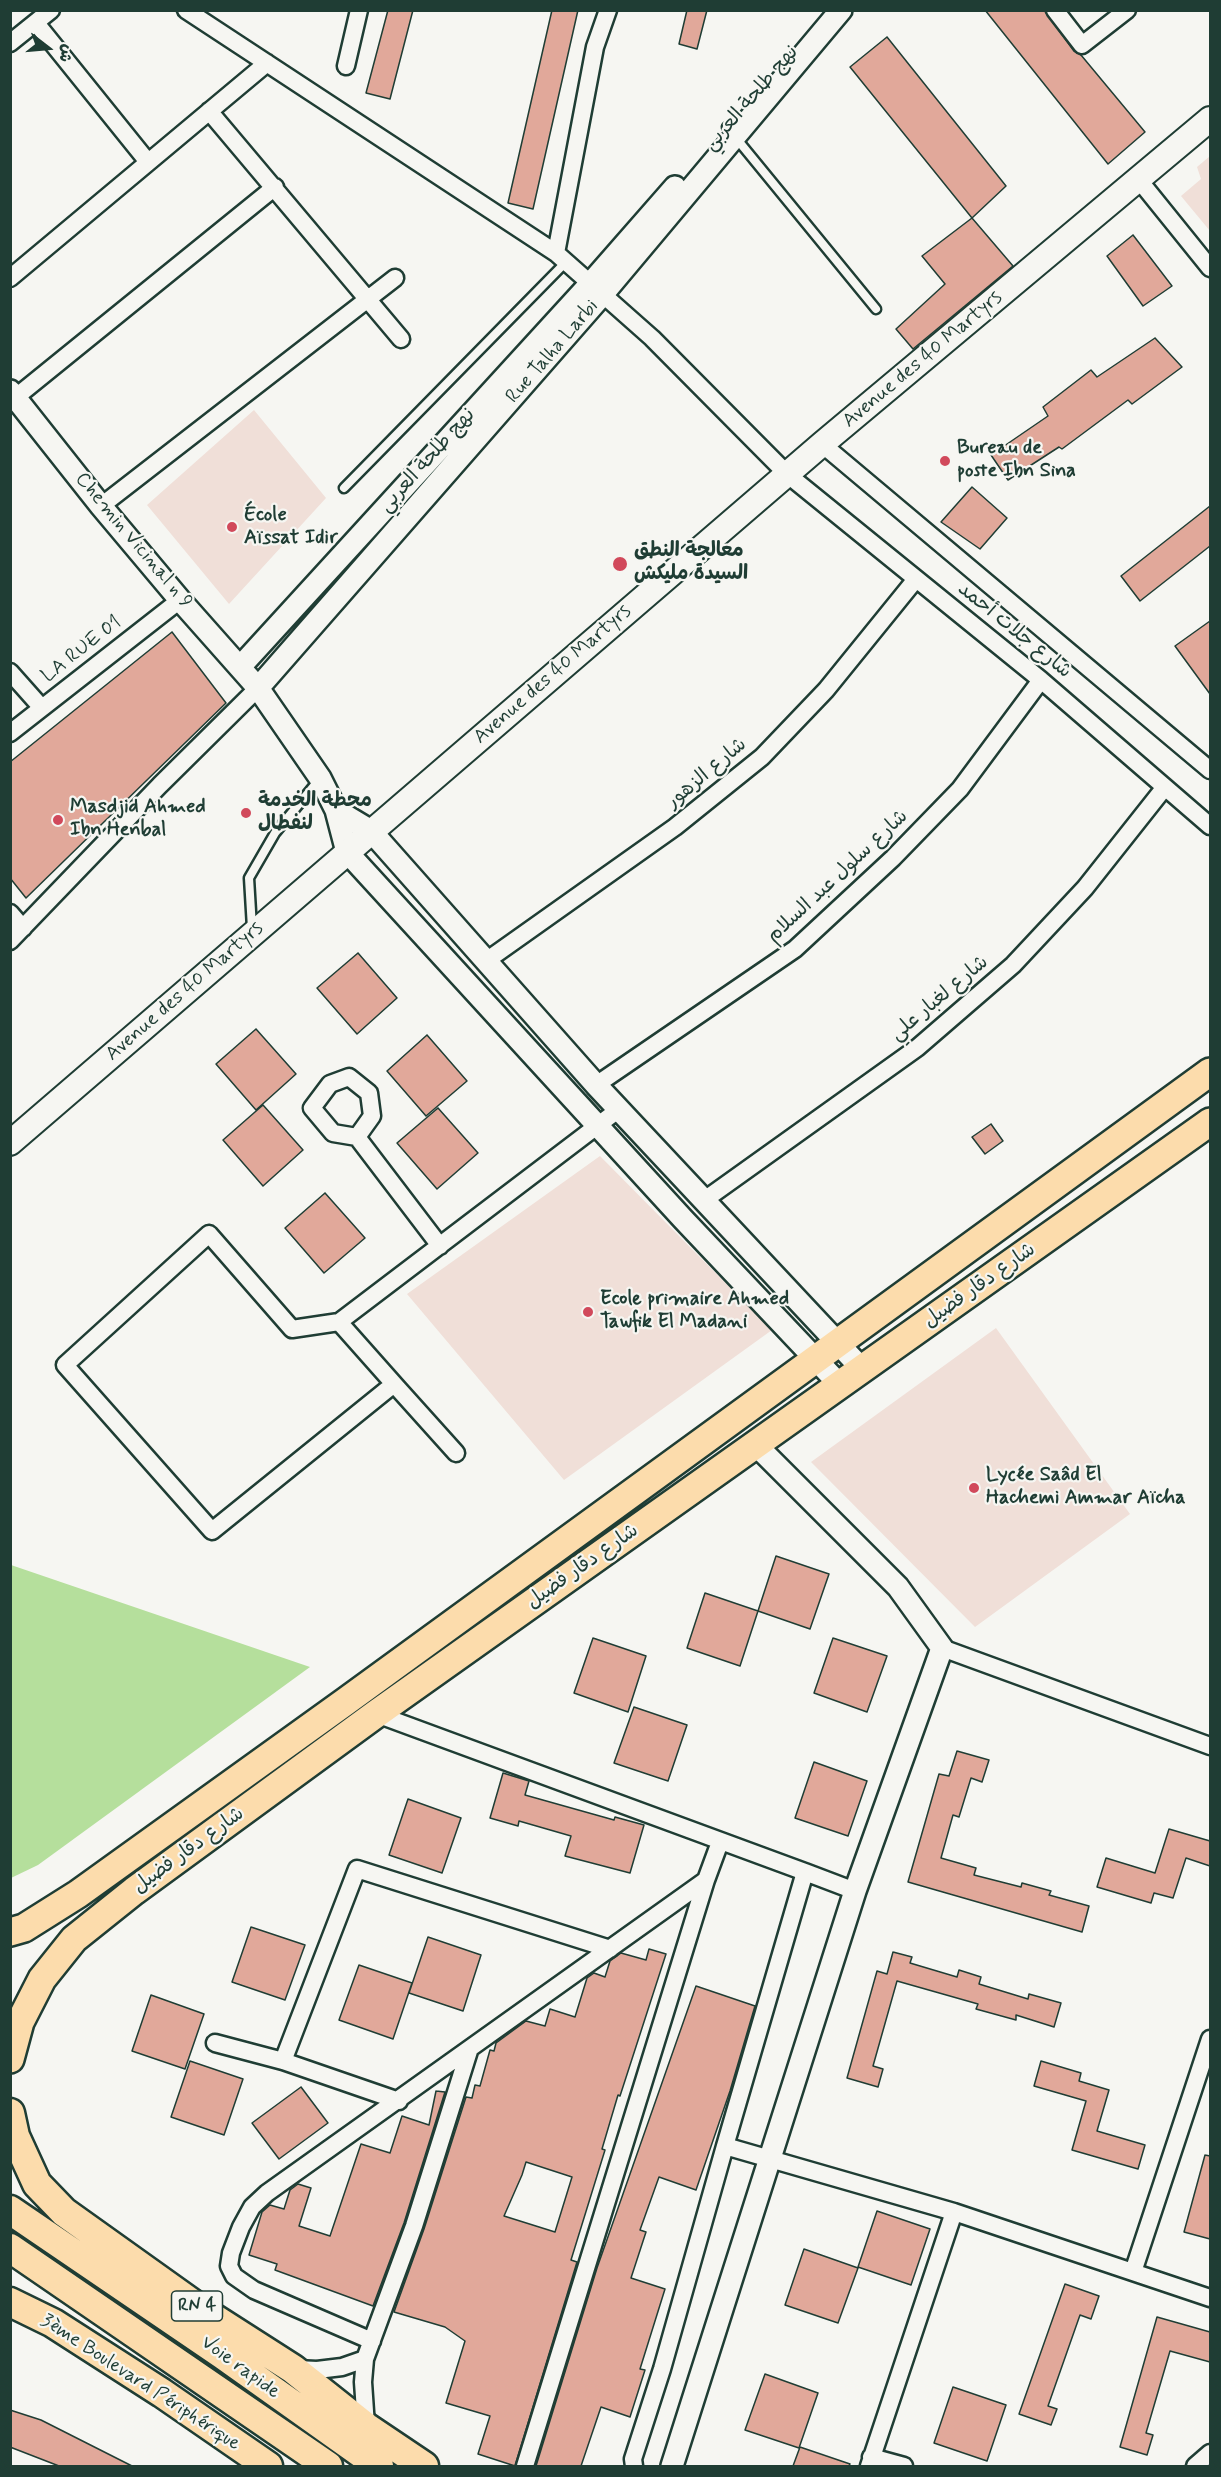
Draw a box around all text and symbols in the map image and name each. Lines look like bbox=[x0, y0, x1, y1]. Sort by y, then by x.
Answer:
north arrow bbox=[18, 18, 78, 78]
street label: نهج طلحة العربي bbox=[700, 41, 804, 157]
text: ش bbox=[53, 42, 78, 64]
street label: Avenue des 40 Martyrs bbox=[838, 286, 1008, 434]
street label: Rue Talha Larbi bbox=[501, 295, 605, 409]
street label: نهج طلحة العربي bbox=[375, 404, 481, 518]
place label: Bureau de poste Ibn Sina bbox=[957, 437, 1076, 484]
marker: Bureau de poste Ibn Sina bbox=[938, 454, 952, 468]
street label: Chemin Vicinal n 9 bbox=[69, 468, 197, 614]
place label: École Aïssat Idir bbox=[244, 504, 338, 551]
marker: École Aïssat Idir bbox=[225, 520, 239, 534]
place label: معالجة النطق السيدة مليكش bbox=[634, 540, 748, 587]
marker: معالجة النطق السيدة مليكش bbox=[611, 555, 629, 573]
street label: شارع جلات أحمد bbox=[952, 578, 1076, 684]
street label: Avenue des 40 Martyrs bbox=[469, 600, 637, 750]
street label: LA RUE 01 bbox=[37, 611, 127, 689]
street label: شارع الزهور bbox=[662, 733, 752, 815]
place label: محطة الخدمة لنفطال bbox=[258, 790, 372, 837]
place label: Masdjid Ahmed Ibn Henbal bbox=[70, 796, 206, 843]
street label: شارع سلول عبد السلام bbox=[762, 805, 914, 949]
marker: محطة الخدمة لنفطال bbox=[239, 806, 253, 820]
marker: Masdjid Ahmed Ibn Henbal bbox=[51, 813, 65, 827]
street label: Avenue des 40 Martyrs bbox=[101, 917, 269, 1067]
street label: شارع لغبار علي bbox=[886, 951, 994, 1047]
street label: شارع دقار فضيل bbox=[919, 1238, 1041, 1334]
place label: Ecole primaire Ahmed Tawfik El Madani bbox=[600, 1288, 789, 1335]
marker: Ecole primaire Ahmed Tawfik El Madani bbox=[581, 1305, 595, 1319]
place label: Lycée Saâd El Hachemi Ammar Aïcha bbox=[986, 1464, 1185, 1511]
marker: Lycée Saâd El Hachemi Ammar Aïcha bbox=[967, 1481, 981, 1495]
street label: شارع دقار فضيل bbox=[522, 1519, 644, 1615]
street label: شارع دقار فضيل bbox=[129, 1803, 249, 1899]
road number: RN 4 bbox=[172, 2291, 222, 2321]
street label: 3ème Boulevard Périphérique bbox=[36, 2309, 244, 2457]
street label: Voie rapide bbox=[196, 2331, 284, 2405]

